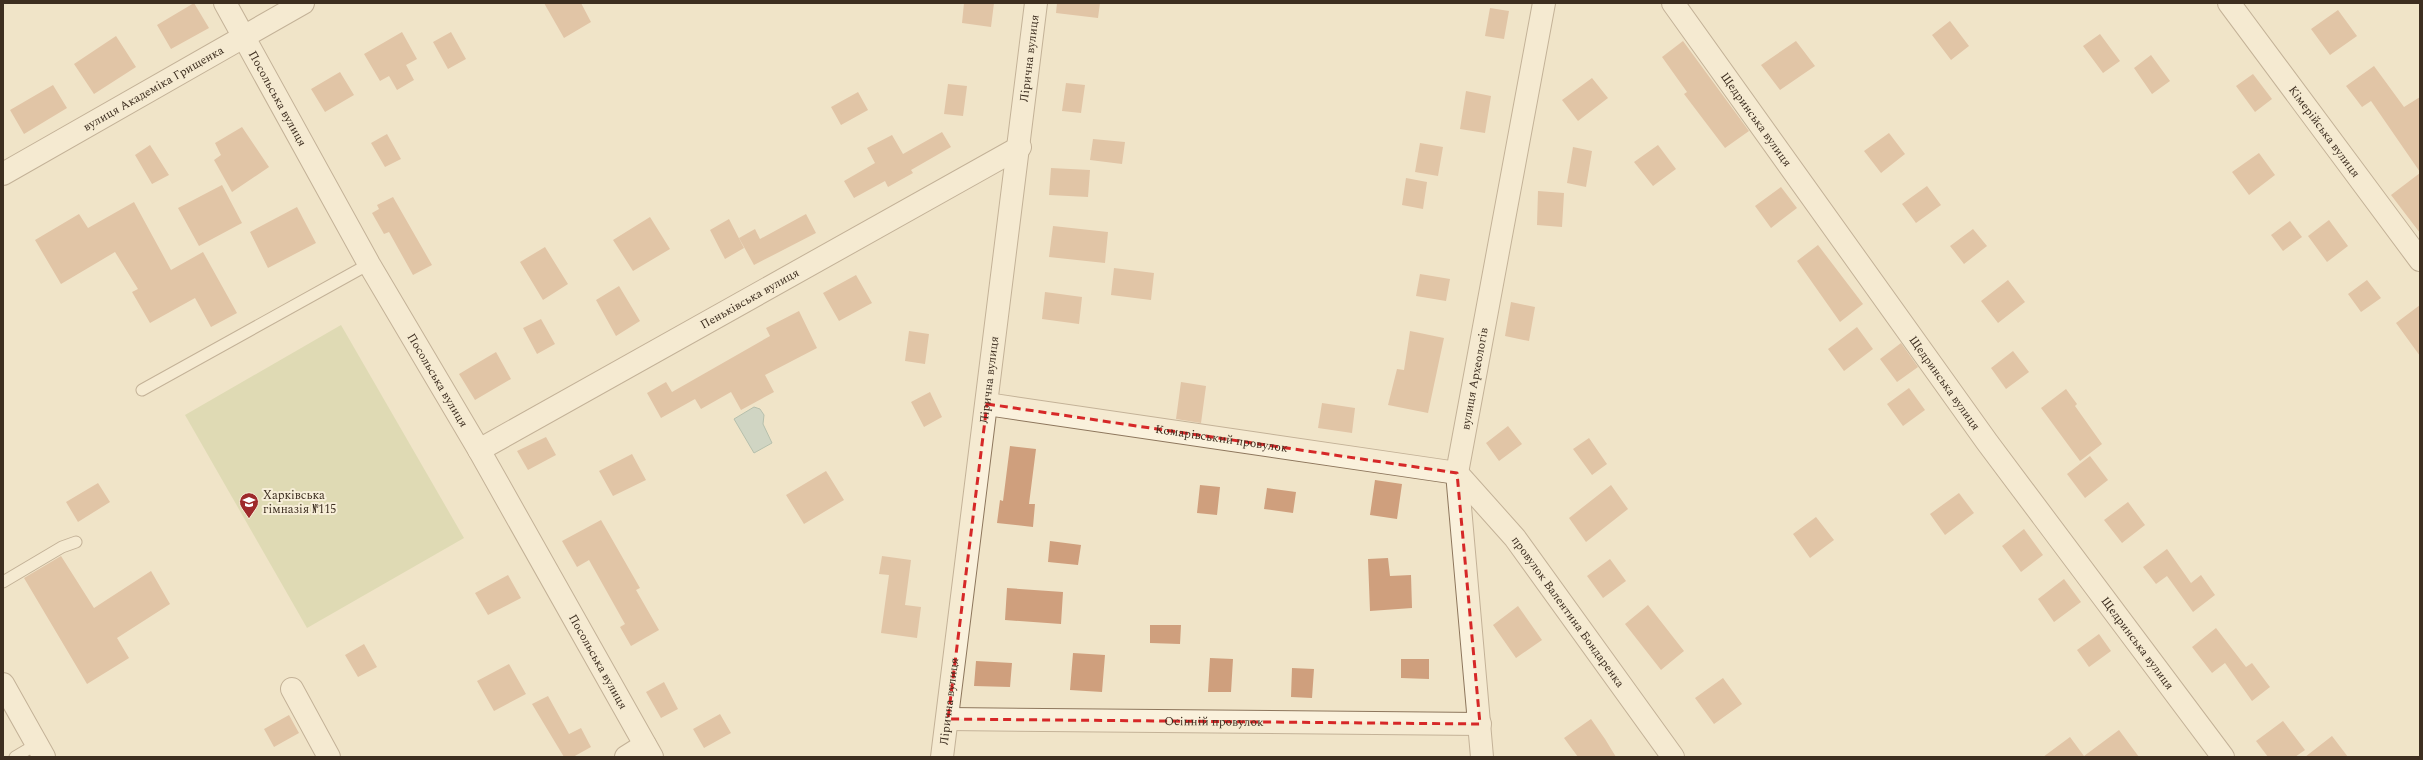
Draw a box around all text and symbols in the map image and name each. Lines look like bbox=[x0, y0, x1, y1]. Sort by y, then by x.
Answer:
street label: Лірична вулиця bbox=[1015, 14, 1044, 103]
street label: вулиця Академіка Грищенка bbox=[80, 41, 228, 136]
street label: Посольська вулиця bbox=[243, 47, 311, 150]
street label: Щедринська вулиця bbox=[1715, 68, 1796, 171]
street label: Кімерійська вулиця bbox=[2283, 82, 2365, 182]
street label: Пеньківська вулиця bbox=[697, 264, 803, 334]
street label: вулиця Археологів bbox=[1456, 326, 1494, 432]
street label: Посольська вулиця bbox=[402, 330, 473, 431]
street label: Щедринська вулиця bbox=[1904, 332, 1985, 434]
street label: Лірична вулиця bbox=[975, 335, 1004, 425]
street label: Комарівський провулок bbox=[1154, 420, 1289, 458]
place label: Харківська гімназія №115 bbox=[263, 486, 336, 519]
school or university icon: Харківська гімназія №115 bbox=[238, 491, 260, 519]
street label: провулок Валентина Бондаренка bbox=[1506, 532, 1629, 692]
street label: Щедринська вулиця bbox=[2096, 593, 2179, 694]
street label: Посольська вулиця bbox=[563, 611, 632, 713]
street label: Лірична вулиця bbox=[935, 657, 964, 746]
street label: Осінній провулок bbox=[1164, 712, 1264, 732]

